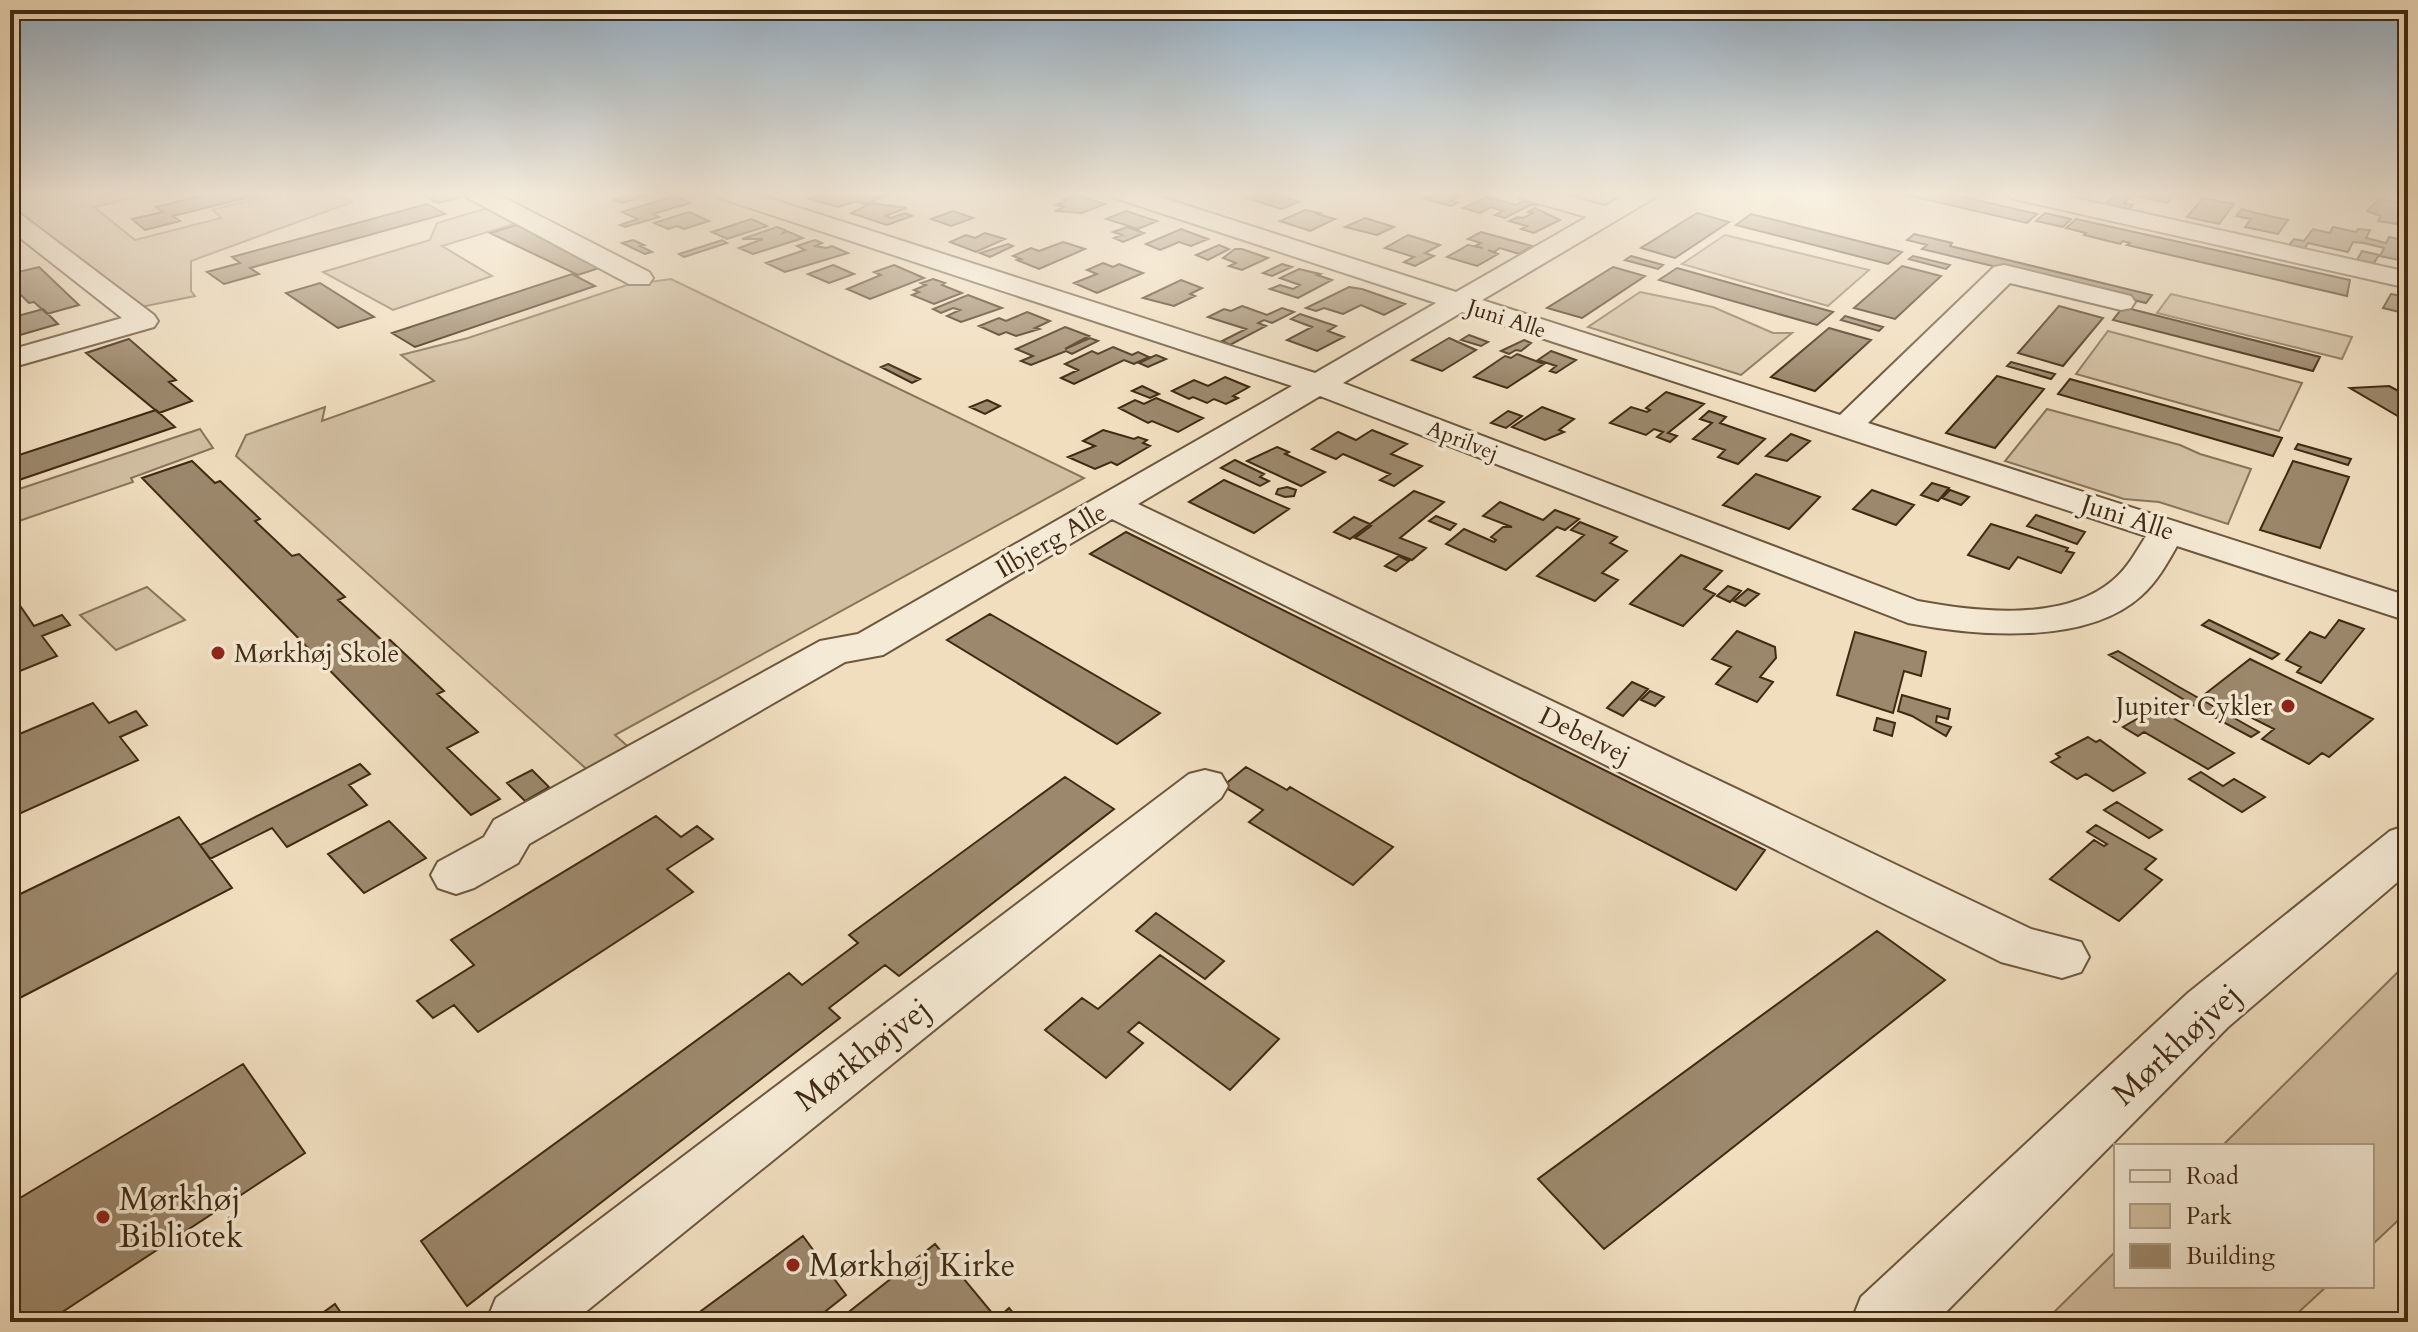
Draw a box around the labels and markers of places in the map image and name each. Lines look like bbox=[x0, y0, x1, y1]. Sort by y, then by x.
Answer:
place label: Mørkhøj Skole bbox=[234, 636, 399, 671]
marker: Mørkhøj Skole bbox=[209, 644, 227, 662]
place label: Jupiter Cykler bbox=[2112, 689, 2273, 724]
marker: Jupiter Cykler bbox=[2279, 697, 2297, 715]
place label: Mørkhøj Bibliotek bbox=[119, 1178, 243, 1259]
marker: Mørkhøj Bibliotek bbox=[94, 1208, 112, 1226]
place label: Mørkhøj Kirke bbox=[809, 1244, 1015, 1288]
marker: Mørkhøj Kirke bbox=[784, 1256, 802, 1274]

